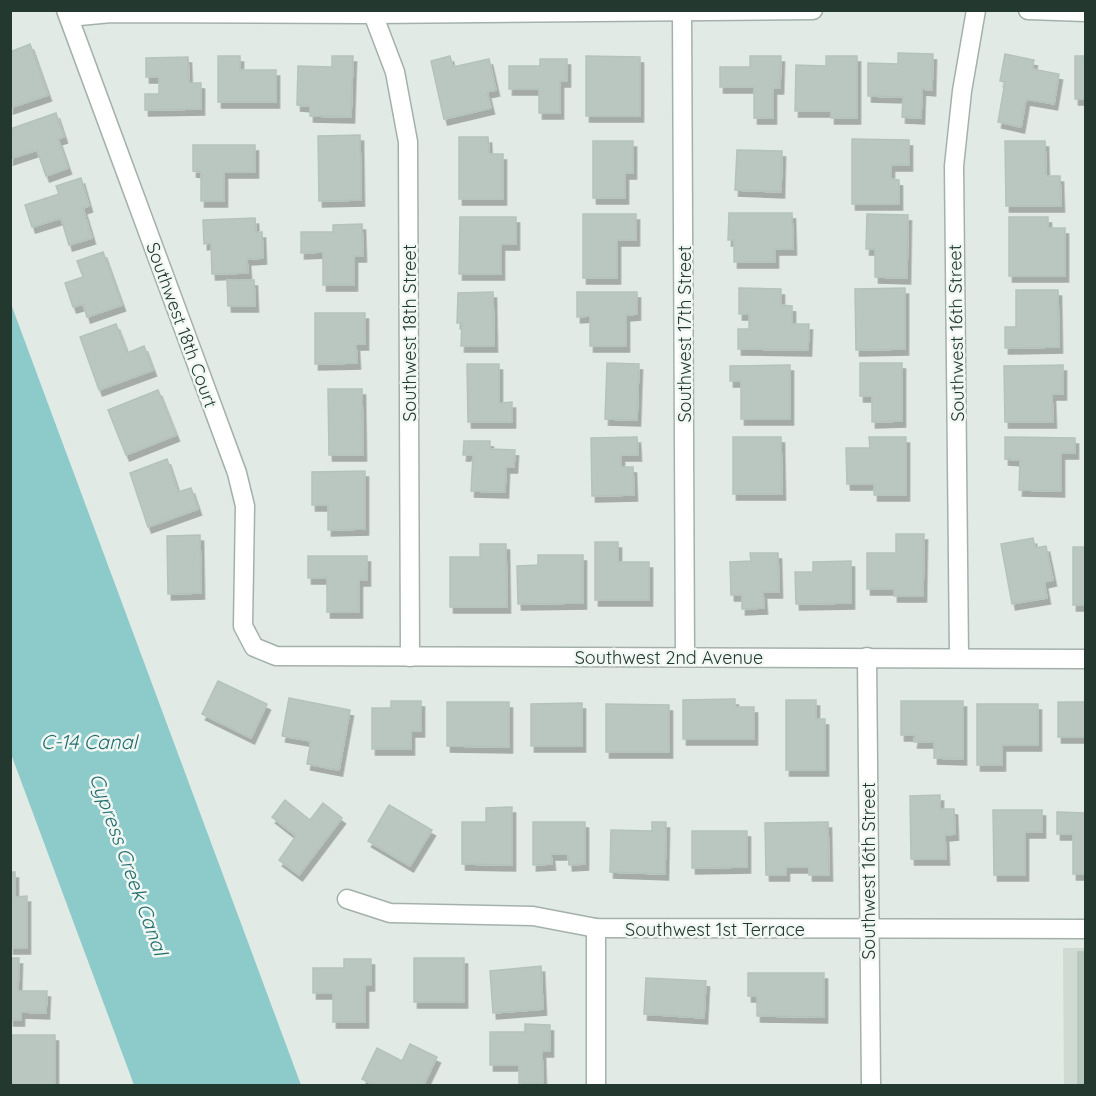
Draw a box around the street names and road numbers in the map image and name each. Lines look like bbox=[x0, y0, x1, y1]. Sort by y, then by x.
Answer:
street label: Southwest 18th Court bbox=[141, 239, 223, 411]
street label: Southwest 18th Street bbox=[398, 244, 421, 422]
street label: Southwest 16th Street bbox=[943, 244, 969, 422]
street label: Southwest 17th Street bbox=[673, 245, 696, 423]
street label: Southwest 2nd Avenue bbox=[575, 646, 763, 669]
street label: Southwest 16th Street bbox=[857, 782, 880, 960]
street label: Southwest 1st Terrace bbox=[625, 918, 805, 941]

